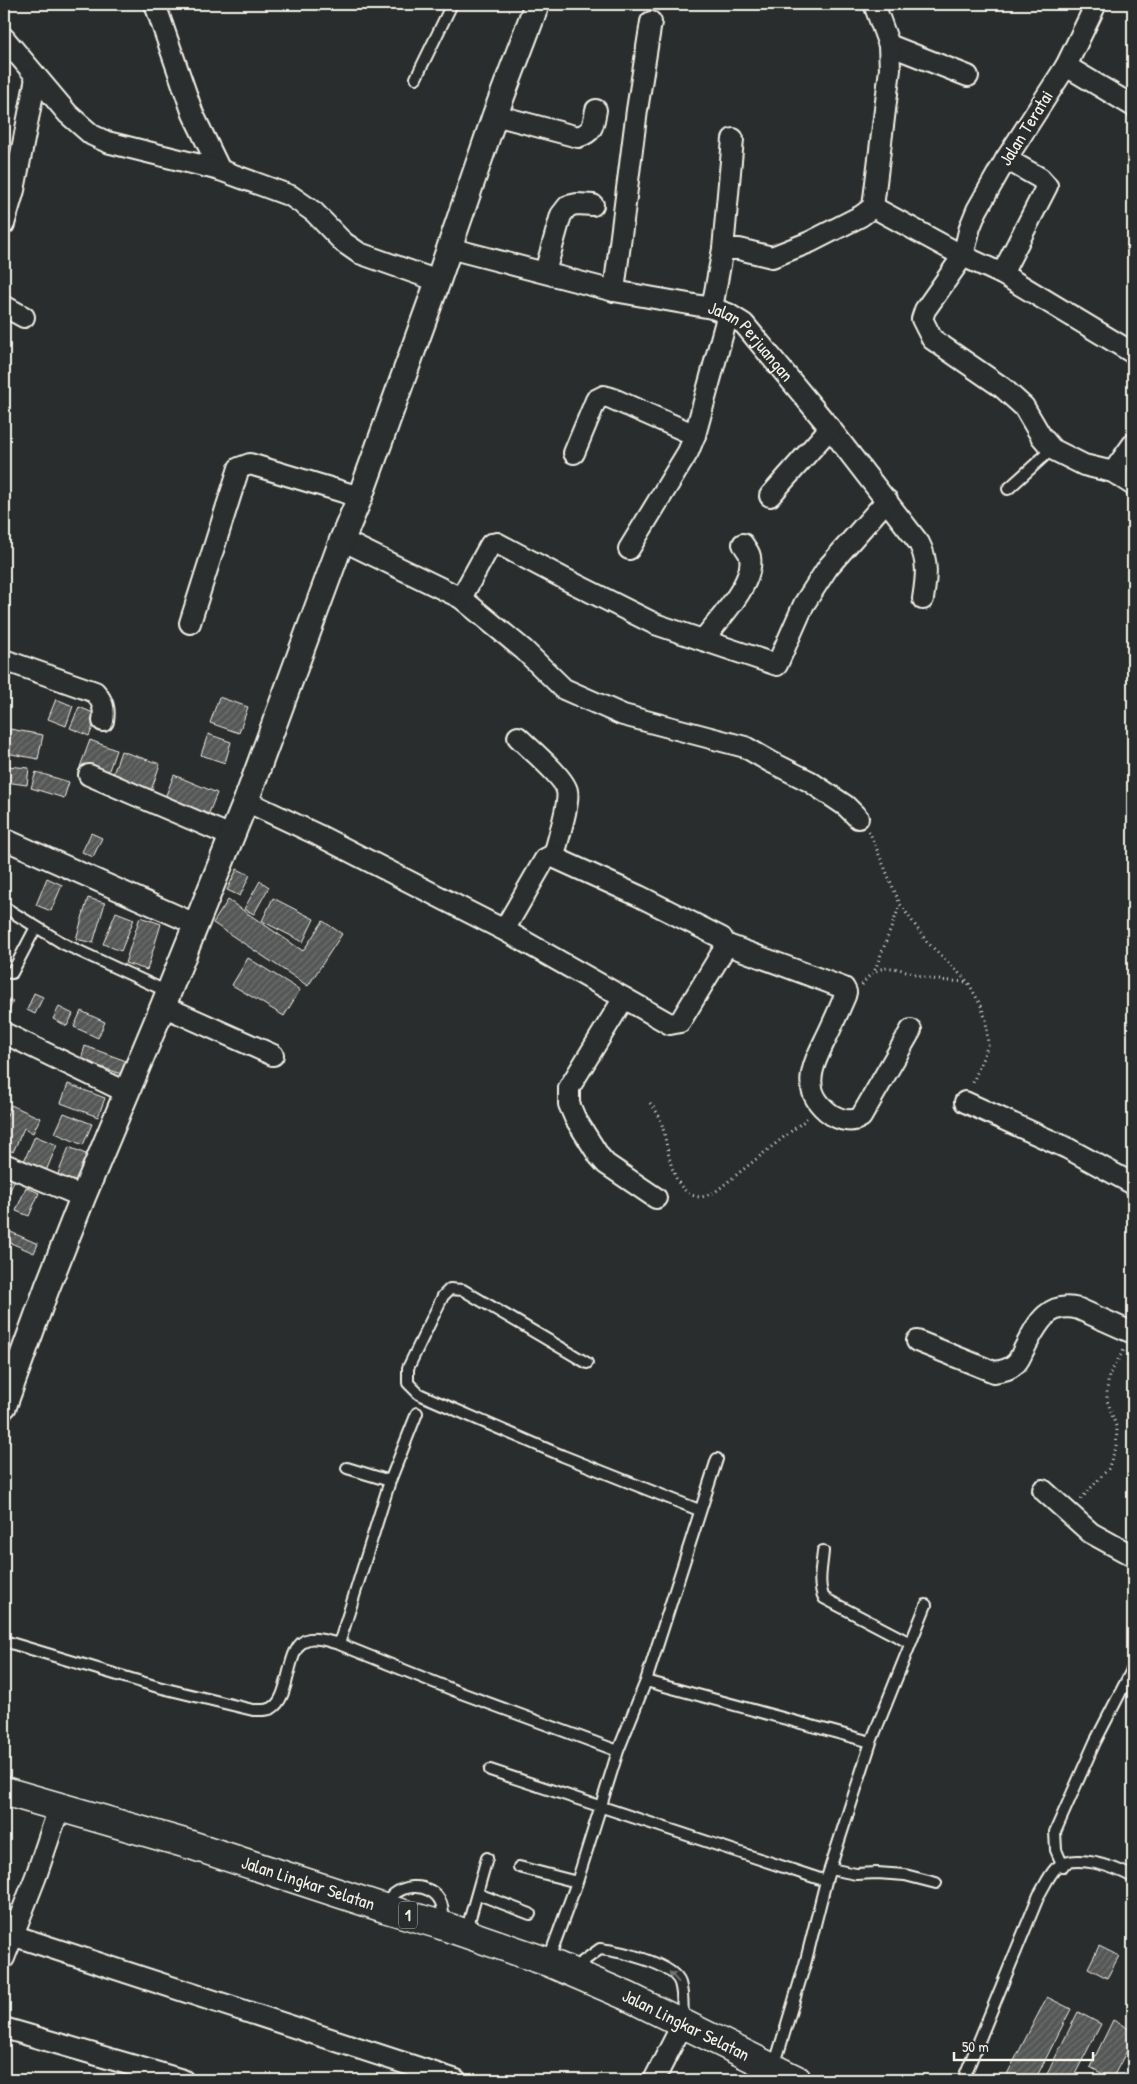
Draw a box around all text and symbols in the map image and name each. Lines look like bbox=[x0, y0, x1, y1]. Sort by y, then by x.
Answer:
street label: Jalan Teratai bbox=[993, 85, 1059, 170]
street label: Jalan Perjuangan bbox=[705, 295, 799, 387]
street label: Jalan Lingkar Selatan bbox=[238, 1849, 378, 1916]
road number: 1 bbox=[399, 1902, 417, 1928]
one-way arrow bbox=[668, 1971, 680, 1983]
street label: Jalan Lingkar Selatan bbox=[619, 1983, 754, 2067]
scale bar bbox=[954, 2029, 1093, 2061]
text: 50 m bbox=[962, 2036, 989, 2057]

